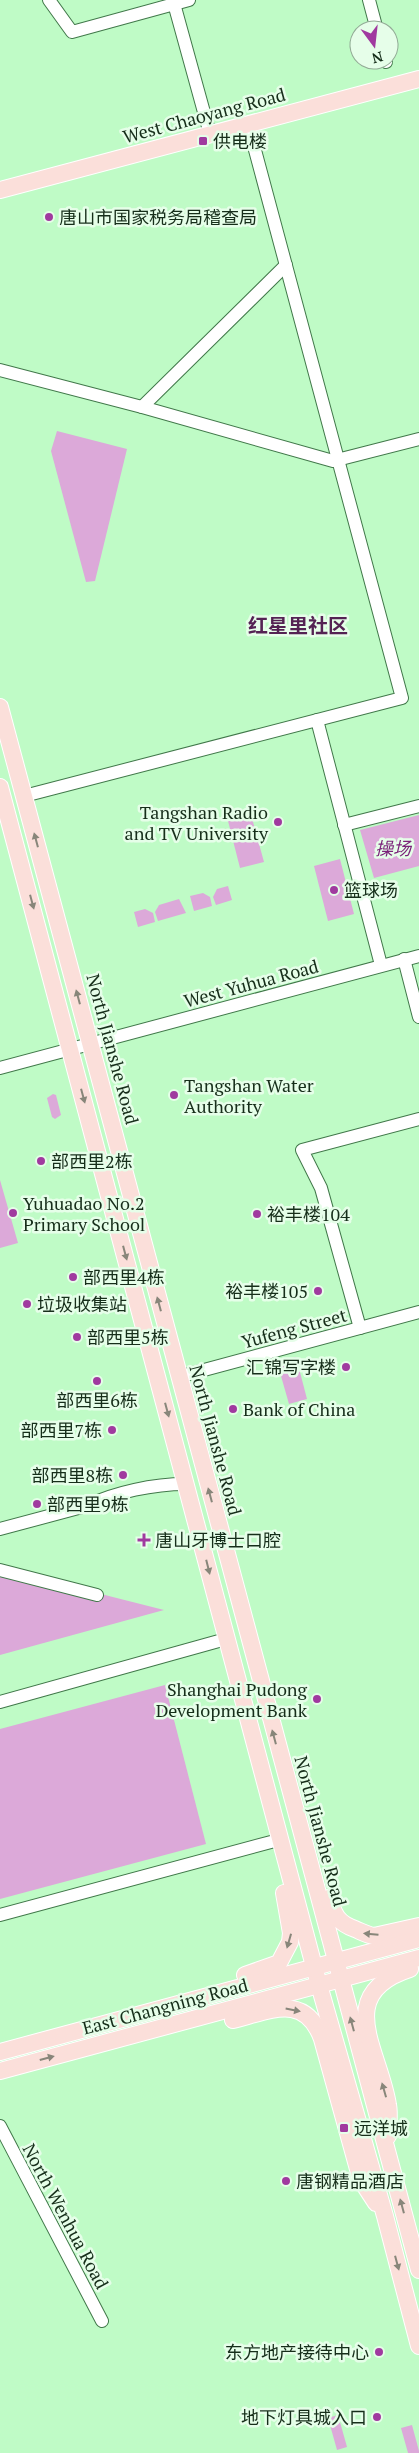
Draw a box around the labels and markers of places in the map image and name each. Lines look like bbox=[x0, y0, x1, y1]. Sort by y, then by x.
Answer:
place label: 供电楼 bbox=[213, 129, 267, 153]
marker: 供电楼 bbox=[197, 135, 209, 147]
place label: 唐山市国家税务局稽查局 bbox=[59, 205, 257, 229]
marker: 唐山市国家税务局稽查局 bbox=[43, 211, 55, 223]
place label: Tangshan Radio and TV University bbox=[125, 800, 269, 845]
marker: Tangshan Radio and TV University bbox=[272, 816, 284, 828]
place label: 篮球场 bbox=[344, 878, 398, 902]
marker: 篮球场 bbox=[328, 884, 340, 896]
place label: Tangshan Water Authority bbox=[184, 1073, 314, 1118]
marker: Tangshan Water Authority bbox=[168, 1089, 180, 1101]
place label: 部西里2栋 bbox=[51, 1149, 133, 1173]
marker: 部西里2栋 bbox=[35, 1155, 47, 1167]
place label: Yuhuadao No.2 Primary School bbox=[23, 1191, 145, 1236]
place label: 裕丰楼104 bbox=[267, 1202, 350, 1226]
marker: Yuhuadao No.2 Primary School bbox=[7, 1207, 19, 1219]
marker: 裕丰楼104 bbox=[251, 1208, 263, 1220]
place label: 部西里4栋 bbox=[83, 1265, 165, 1289]
marker: 部西里4栋 bbox=[67, 1271, 79, 1283]
place label: 裕丰楼105 bbox=[225, 1279, 308, 1303]
marker: 裕丰楼105 bbox=[312, 1285, 324, 1297]
place label: 垃圾收集站 bbox=[37, 1292, 127, 1316]
marker: 垃圾收集站 bbox=[21, 1298, 33, 1310]
place label: 部西里5栋 bbox=[87, 1325, 169, 1349]
marker: 部西里5栋 bbox=[71, 1331, 83, 1343]
place label: 汇锦写字楼 bbox=[246, 1355, 336, 1379]
marker: 汇锦写字楼 bbox=[340, 1361, 352, 1373]
marker: 部西里6栋 bbox=[91, 1375, 103, 1387]
place label: 部西里6栋 bbox=[56, 1388, 138, 1412]
place label: Bank of China bbox=[243, 1397, 355, 1421]
marker: Bank of China bbox=[227, 1403, 239, 1415]
place label: 部西里7栋 bbox=[20, 1418, 102, 1442]
marker: 部西里7栋 bbox=[106, 1424, 118, 1436]
place label: 部西里8栋 bbox=[31, 1463, 113, 1487]
marker: 部西里8栋 bbox=[117, 1469, 129, 1481]
place label: 部西里9栋 bbox=[47, 1492, 129, 1516]
marker: 部西里9栋 bbox=[31, 1498, 43, 1510]
place label: 唐山牙博士口腔 bbox=[155, 1528, 281, 1552]
marker: 唐山牙博士口腔 bbox=[137, 1533, 151, 1547]
place label: Shanghai Pudong Development Bank bbox=[156, 1677, 308, 1722]
marker: Shanghai Pudong Development Bank bbox=[311, 1693, 323, 1705]
place label: 远洋城 bbox=[354, 2116, 408, 2140]
marker: 远洋城 bbox=[338, 2122, 350, 2134]
place label: 唐钢精品酒店 bbox=[296, 2169, 404, 2193]
marker: 唐钢精品酒店 bbox=[280, 2175, 292, 2187]
place label: 东方地产接待中心 bbox=[225, 2340, 369, 2364]
marker: 东方地产接待中心 bbox=[373, 2346, 385, 2358]
place label: 地下灯具城入口 bbox=[241, 2405, 367, 2429]
marker: 地下灯具城入口 bbox=[371, 2411, 383, 2423]

